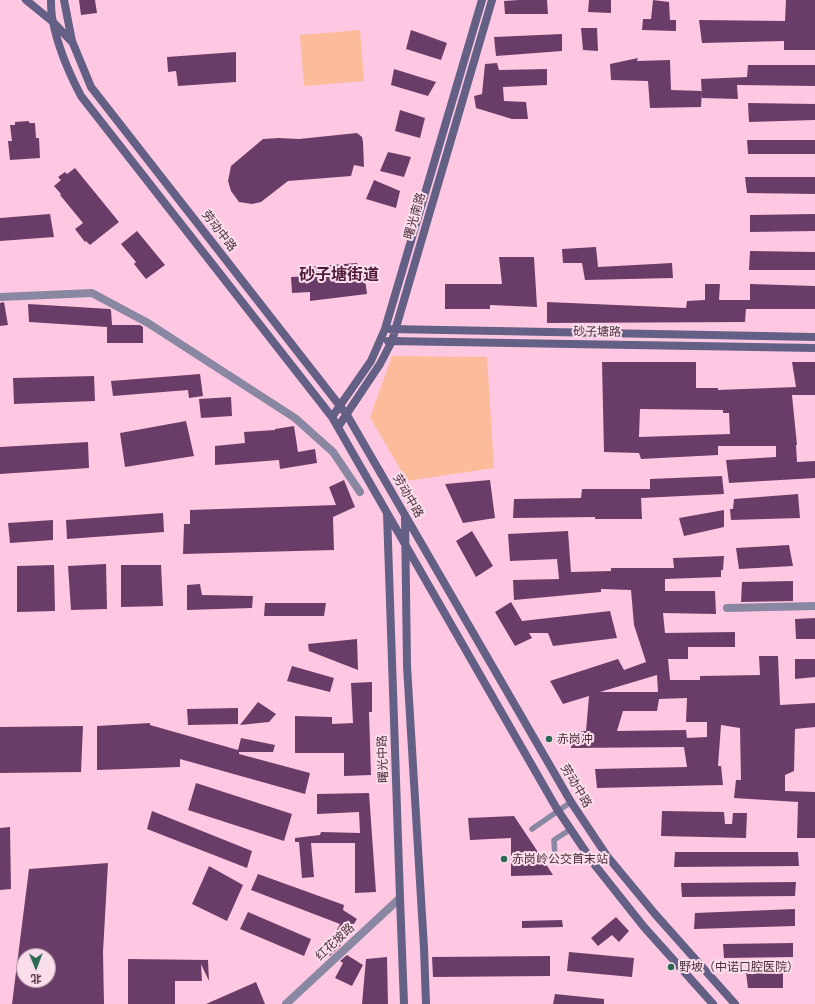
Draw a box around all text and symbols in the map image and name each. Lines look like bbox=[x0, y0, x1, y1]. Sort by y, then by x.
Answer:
street label: 曙光南路 bbox=[401, 191, 429, 241]
street label: 劳动中路 bbox=[199, 208, 239, 254]
district label: 砂子塘街道 bbox=[299, 265, 379, 285]
street label: 砂子塘路 bbox=[573, 324, 621, 340]
street label: 劳动中路 bbox=[390, 472, 426, 520]
place label: 赤岗冲 bbox=[557, 732, 593, 746]
marker: 赤岗冲 bbox=[544, 734, 554, 744]
street label: 曙光中路 bbox=[375, 735, 391, 783]
street label: 劳动中路 bbox=[557, 762, 595, 810]
place label: 赤岗岭公交首末站 bbox=[512, 852, 608, 866]
marker: 赤岗岭公交首末站 bbox=[499, 854, 509, 864]
street label: 红花坡路 bbox=[313, 920, 357, 964]
north arrow bbox=[16, 948, 56, 988]
place label: 野坡（中诺口腔医院） bbox=[679, 960, 799, 974]
marker: 野坡（中诺口腔医院） bbox=[666, 962, 676, 972]
text: 北 bbox=[31, 972, 42, 986]

